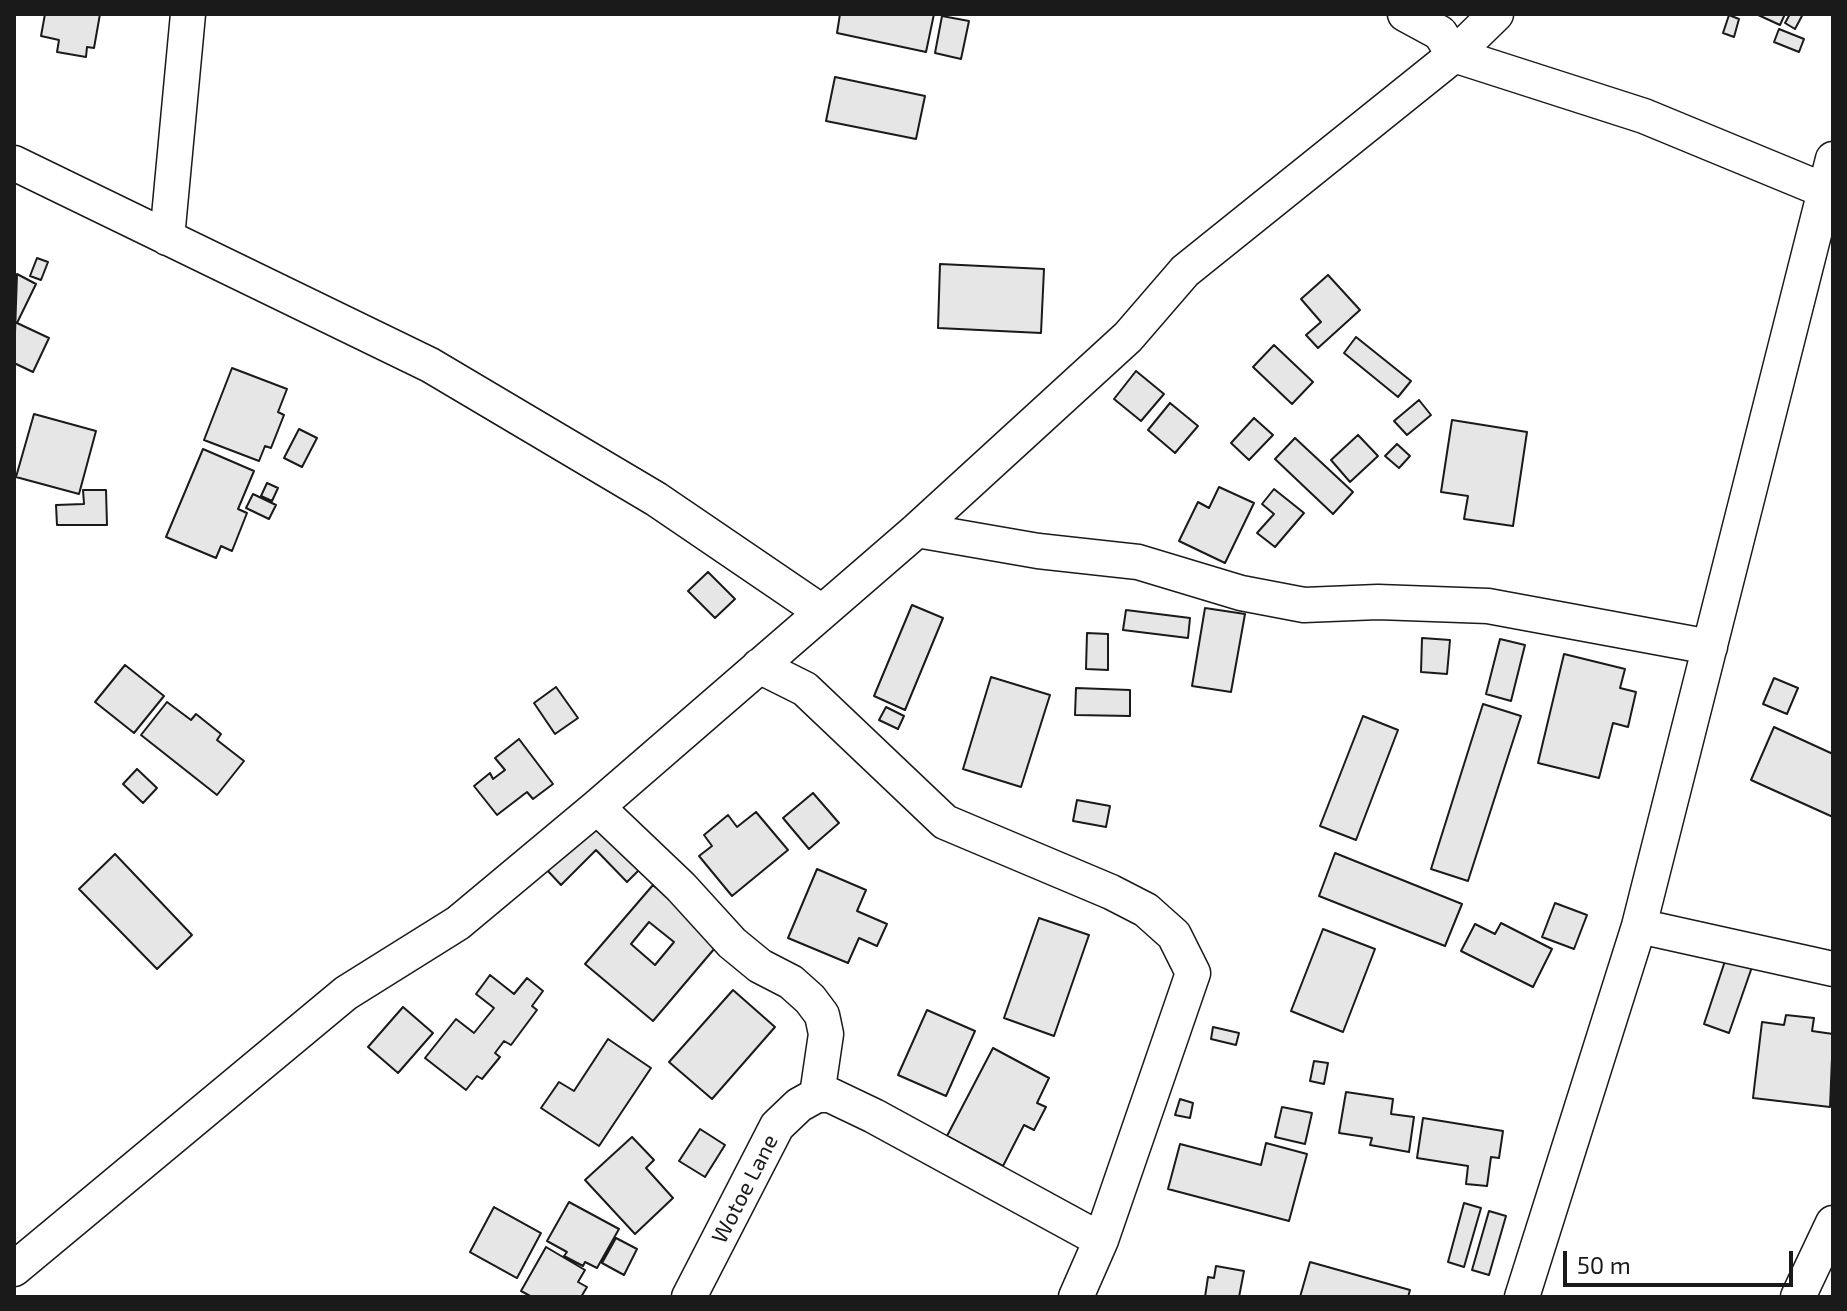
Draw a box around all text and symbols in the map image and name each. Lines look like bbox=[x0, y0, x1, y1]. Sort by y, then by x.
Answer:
street label: Wotoe Lane bbox=[706, 1130, 784, 1248]
scale bar bbox=[1567, 1235, 1797, 1285]
text: 50 m bbox=[1577, 1250, 1631, 1279]

